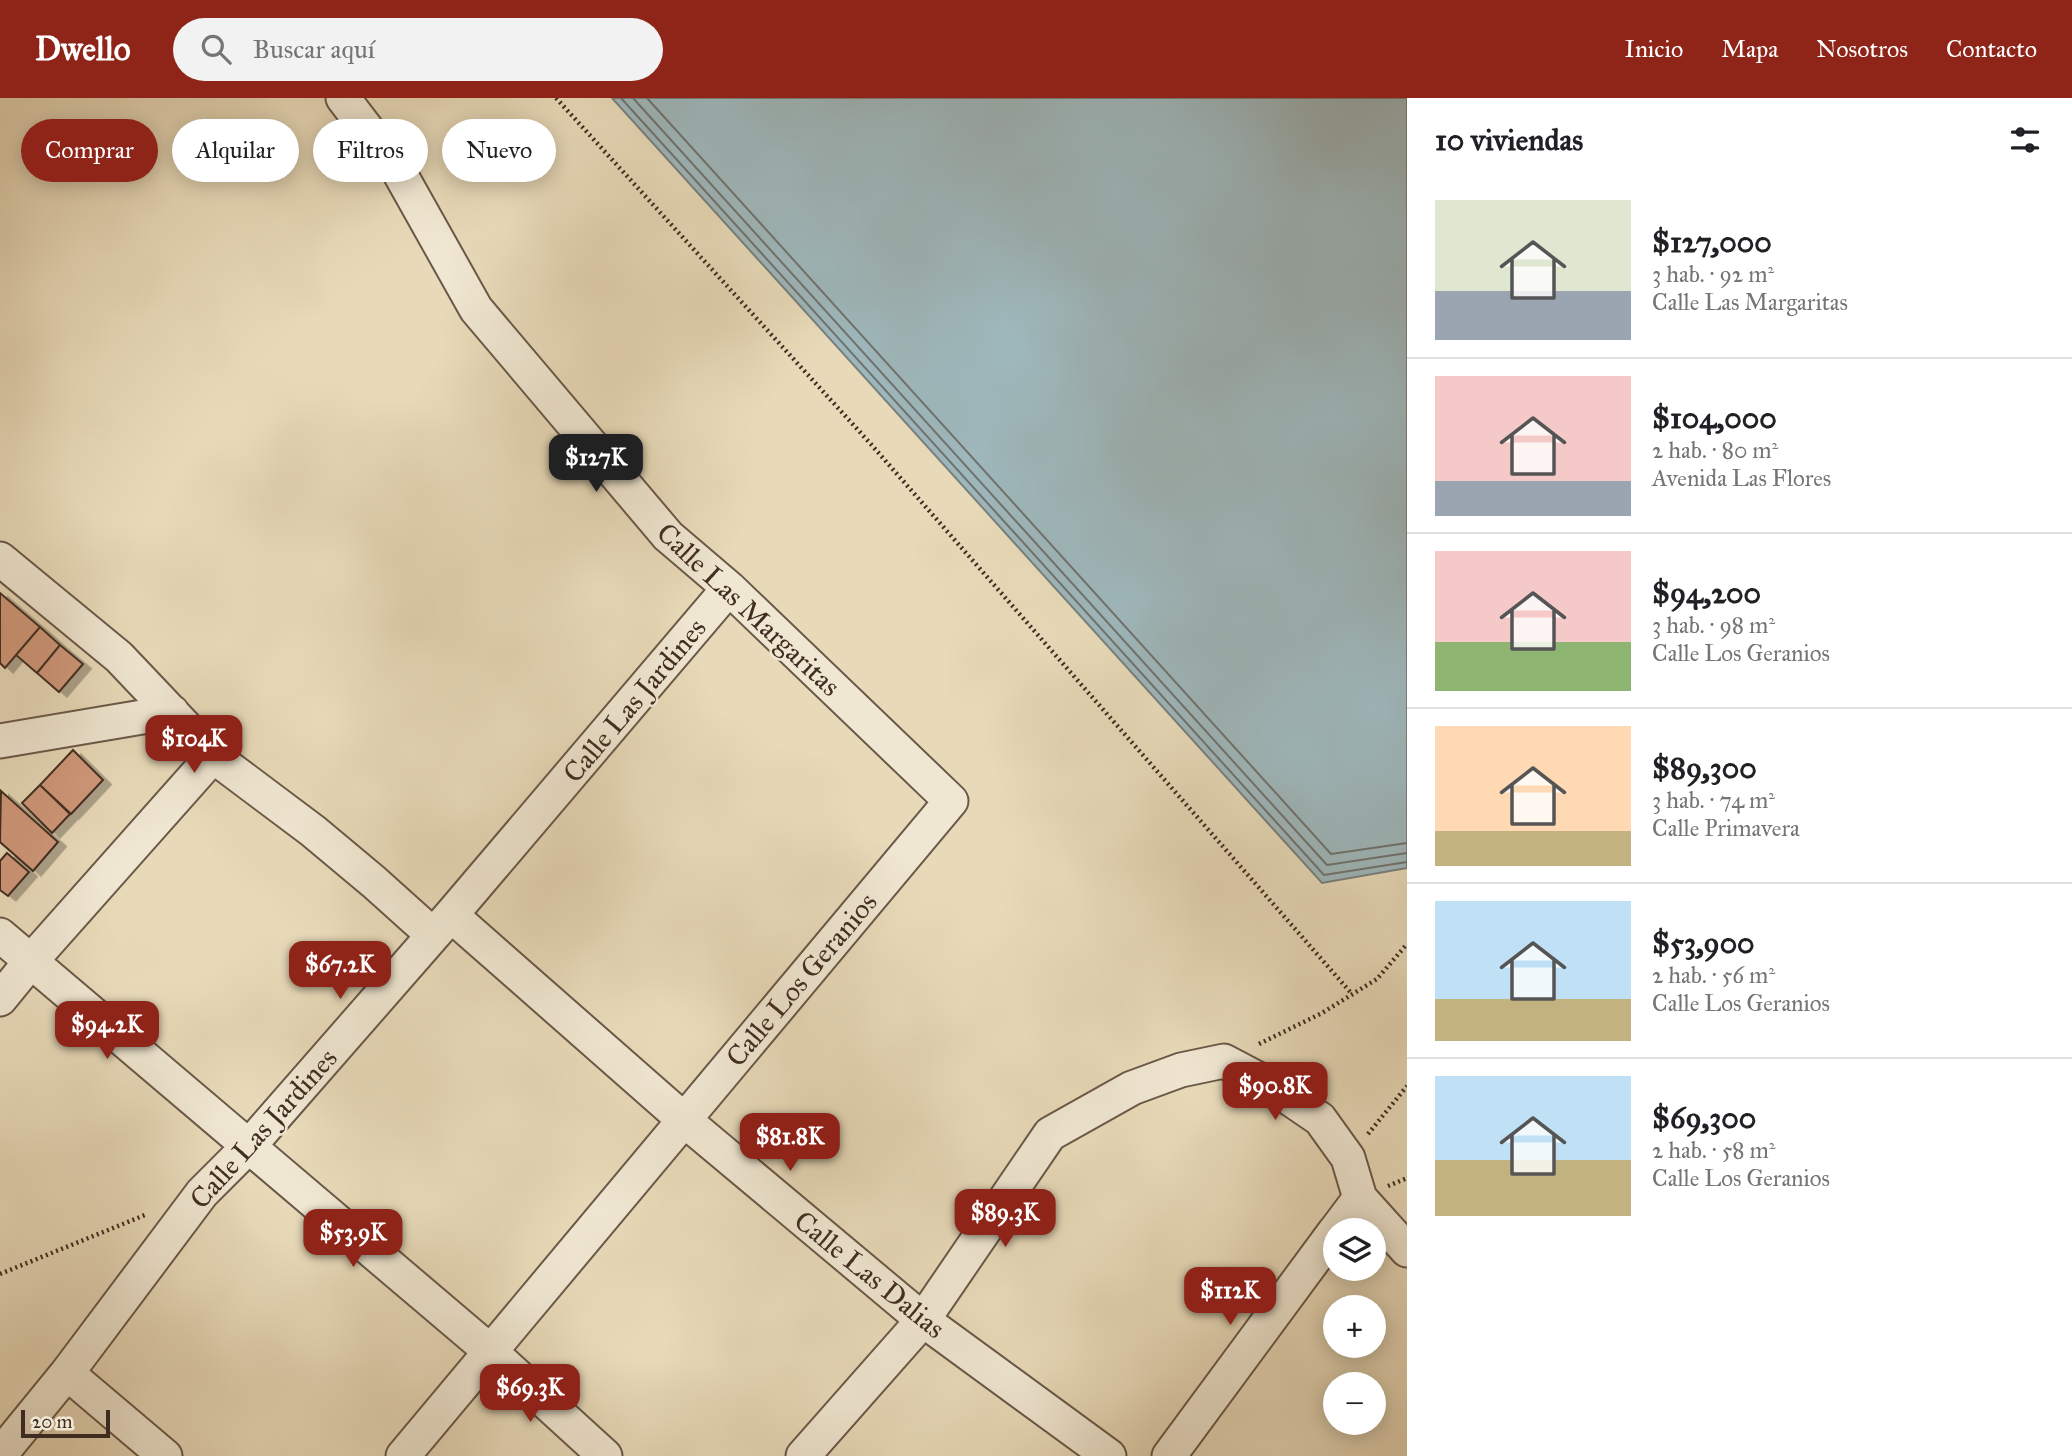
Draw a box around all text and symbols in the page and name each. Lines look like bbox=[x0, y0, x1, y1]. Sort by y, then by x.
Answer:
search box bbox=[173, 18, 663, 81]
text: Dwello bbox=[35, 29, 131, 69]
icon: search bbox=[197, 30, 235, 68]
text: Buscar aquí bbox=[253, 33, 375, 65]
text: Inicio bbox=[1625, 34, 1683, 64]
text: Mapa bbox=[1721, 34, 1778, 64]
text: Nosotros bbox=[1816, 34, 1908, 64]
text: Contacto bbox=[1946, 34, 2037, 64]
chip: Comprar bbox=[21, 119, 158, 182]
chip: Alquilar bbox=[172, 119, 299, 182]
chip: Filtros bbox=[313, 119, 428, 182]
chip: Nuevo bbox=[442, 119, 556, 182]
icon: filters bbox=[2006, 121, 2044, 159]
text: 10 viviendas bbox=[1435, 122, 1583, 158]
text: $127,000 bbox=[1652, 224, 1772, 260]
icon: home bbox=[1491, 228, 1575, 312]
text: 3 hab. · 92 m² bbox=[1652, 260, 1774, 288]
text: Calle Las Margaritas bbox=[1652, 288, 1848, 316]
text: $104,000 bbox=[1652, 400, 1777, 436]
icon: home bbox=[1491, 404, 1575, 488]
pin: $127K bbox=[547, 434, 645, 494]
text: 2 hab. · 80 m² bbox=[1652, 436, 1778, 464]
text: $127K bbox=[565, 443, 627, 471]
text: Avenida Las Flores bbox=[1652, 464, 1831, 492]
street label: Calle Las Margaritas bbox=[650, 515, 848, 703]
text: $94,200 bbox=[1652, 575, 1761, 611]
icon: home bbox=[1491, 579, 1575, 663]
street label: Calle Las Jardines bbox=[555, 611, 713, 790]
text: 3 hab. · 98 m² bbox=[1652, 611, 1775, 639]
text: Calle Los Geranios bbox=[1652, 639, 1830, 667]
pin: $104K bbox=[145, 716, 243, 775]
text: $104K bbox=[161, 724, 227, 752]
text: $89,300 bbox=[1652, 750, 1757, 786]
icon: home bbox=[1491, 754, 1575, 838]
text: 3 hab. · 74 m² bbox=[1652, 786, 1775, 814]
text: Calle Primavera bbox=[1652, 814, 1800, 842]
street label: Calle Los Geranios bbox=[718, 885, 884, 1074]
text: $53,900 bbox=[1652, 925, 1755, 961]
icon: home bbox=[1491, 929, 1575, 1013]
pin: $67.2K bbox=[283, 942, 397, 1001]
text: $67.2K bbox=[305, 950, 375, 978]
text: 2 hab. · 56 m² bbox=[1652, 961, 1775, 989]
text: Calle Los Geranios bbox=[1652, 989, 1830, 1017]
pin: $94.2K bbox=[50, 1002, 164, 1061]
text: $94.2K bbox=[71, 1010, 143, 1038]
street label: Calle Las Jardines bbox=[182, 1041, 345, 1216]
pin: $90.8K bbox=[1218, 1062, 1332, 1122]
text: $90.8K bbox=[1239, 1071, 1311, 1099]
text: $69,300 bbox=[1652, 1100, 1756, 1136]
icon: home bbox=[1491, 1104, 1575, 1188]
pin: $81.8K bbox=[733, 1114, 847, 1173]
text: $81.8K bbox=[756, 1122, 824, 1150]
text: 2 hab. · 58 m² bbox=[1652, 1136, 1776, 1164]
text: Calle Los Geranios bbox=[1652, 1164, 1830, 1192]
pin: $89.3K bbox=[948, 1190, 1062, 1249]
text: $89.3K bbox=[971, 1198, 1039, 1226]
street label: Calle Las Dalias bbox=[787, 1203, 952, 1346]
pin: $53.9K bbox=[296, 1210, 410, 1269]
text: $53.9K bbox=[319, 1218, 387, 1246]
map controls bbox=[1323, 1218, 1386, 1435]
button: layers bbox=[1323, 1218, 1386, 1281]
pin: $112K bbox=[1181, 1268, 1279, 1327]
text: $112K bbox=[1200, 1276, 1260, 1304]
button: + bbox=[1323, 1295, 1386, 1358]
pin: $69.3K bbox=[473, 1364, 587, 1424]
button: − bbox=[1323, 1372, 1386, 1435]
text: $69.3K bbox=[496, 1373, 564, 1401]
scale bar bbox=[21, 1407, 110, 1439]
text: 20 m bbox=[32, 1410, 73, 1433]

